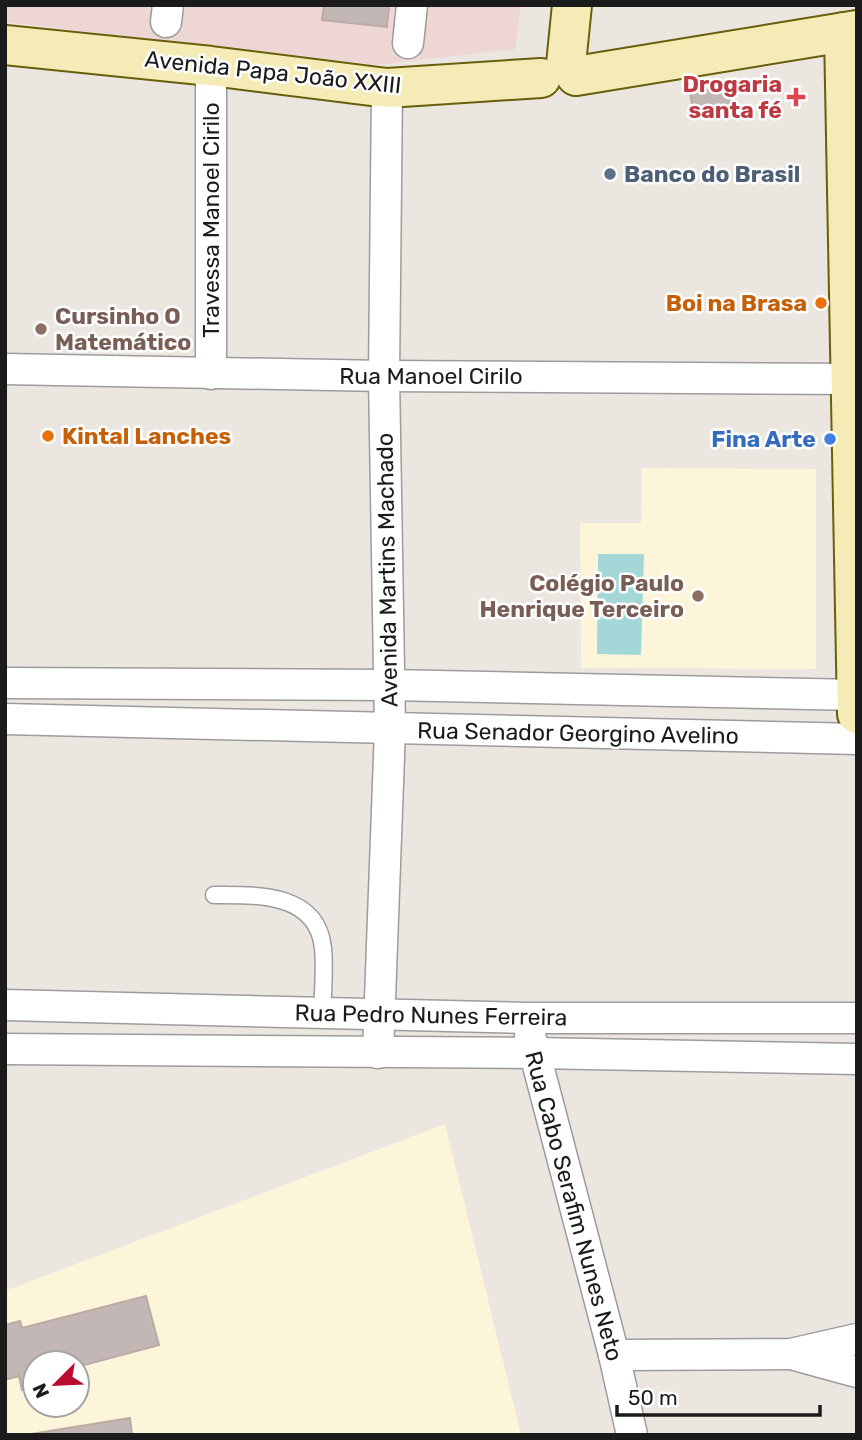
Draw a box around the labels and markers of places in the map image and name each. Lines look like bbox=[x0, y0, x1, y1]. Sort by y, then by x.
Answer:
place label: Drogaria santa fé bbox=[682, 70, 782, 124]
marker: Drogaria santa fé bbox=[788, 89, 804, 105]
place label: Banco do Brasil bbox=[624, 160, 800, 188]
marker: Banco do Brasil bbox=[602, 166, 618, 182]
place label: Boi na Brasa bbox=[666, 289, 807, 317]
marker: Boi na Brasa bbox=[813, 295, 829, 311]
place label: Cursinho O Matemático bbox=[55, 302, 191, 356]
marker: Cursinho O Matemático bbox=[33, 321, 49, 337]
place label: Kintal Lanches bbox=[62, 422, 232, 450]
place label: Fina Arte bbox=[711, 425, 816, 453]
marker: Kintal Lanches bbox=[40, 428, 56, 444]
marker: Fina Arte bbox=[822, 431, 838, 447]
place label: Colégio Paulo Henrique Terceiro bbox=[479, 569, 684, 623]
marker: Colégio Paulo Henrique Terceiro bbox=[690, 588, 706, 604]

